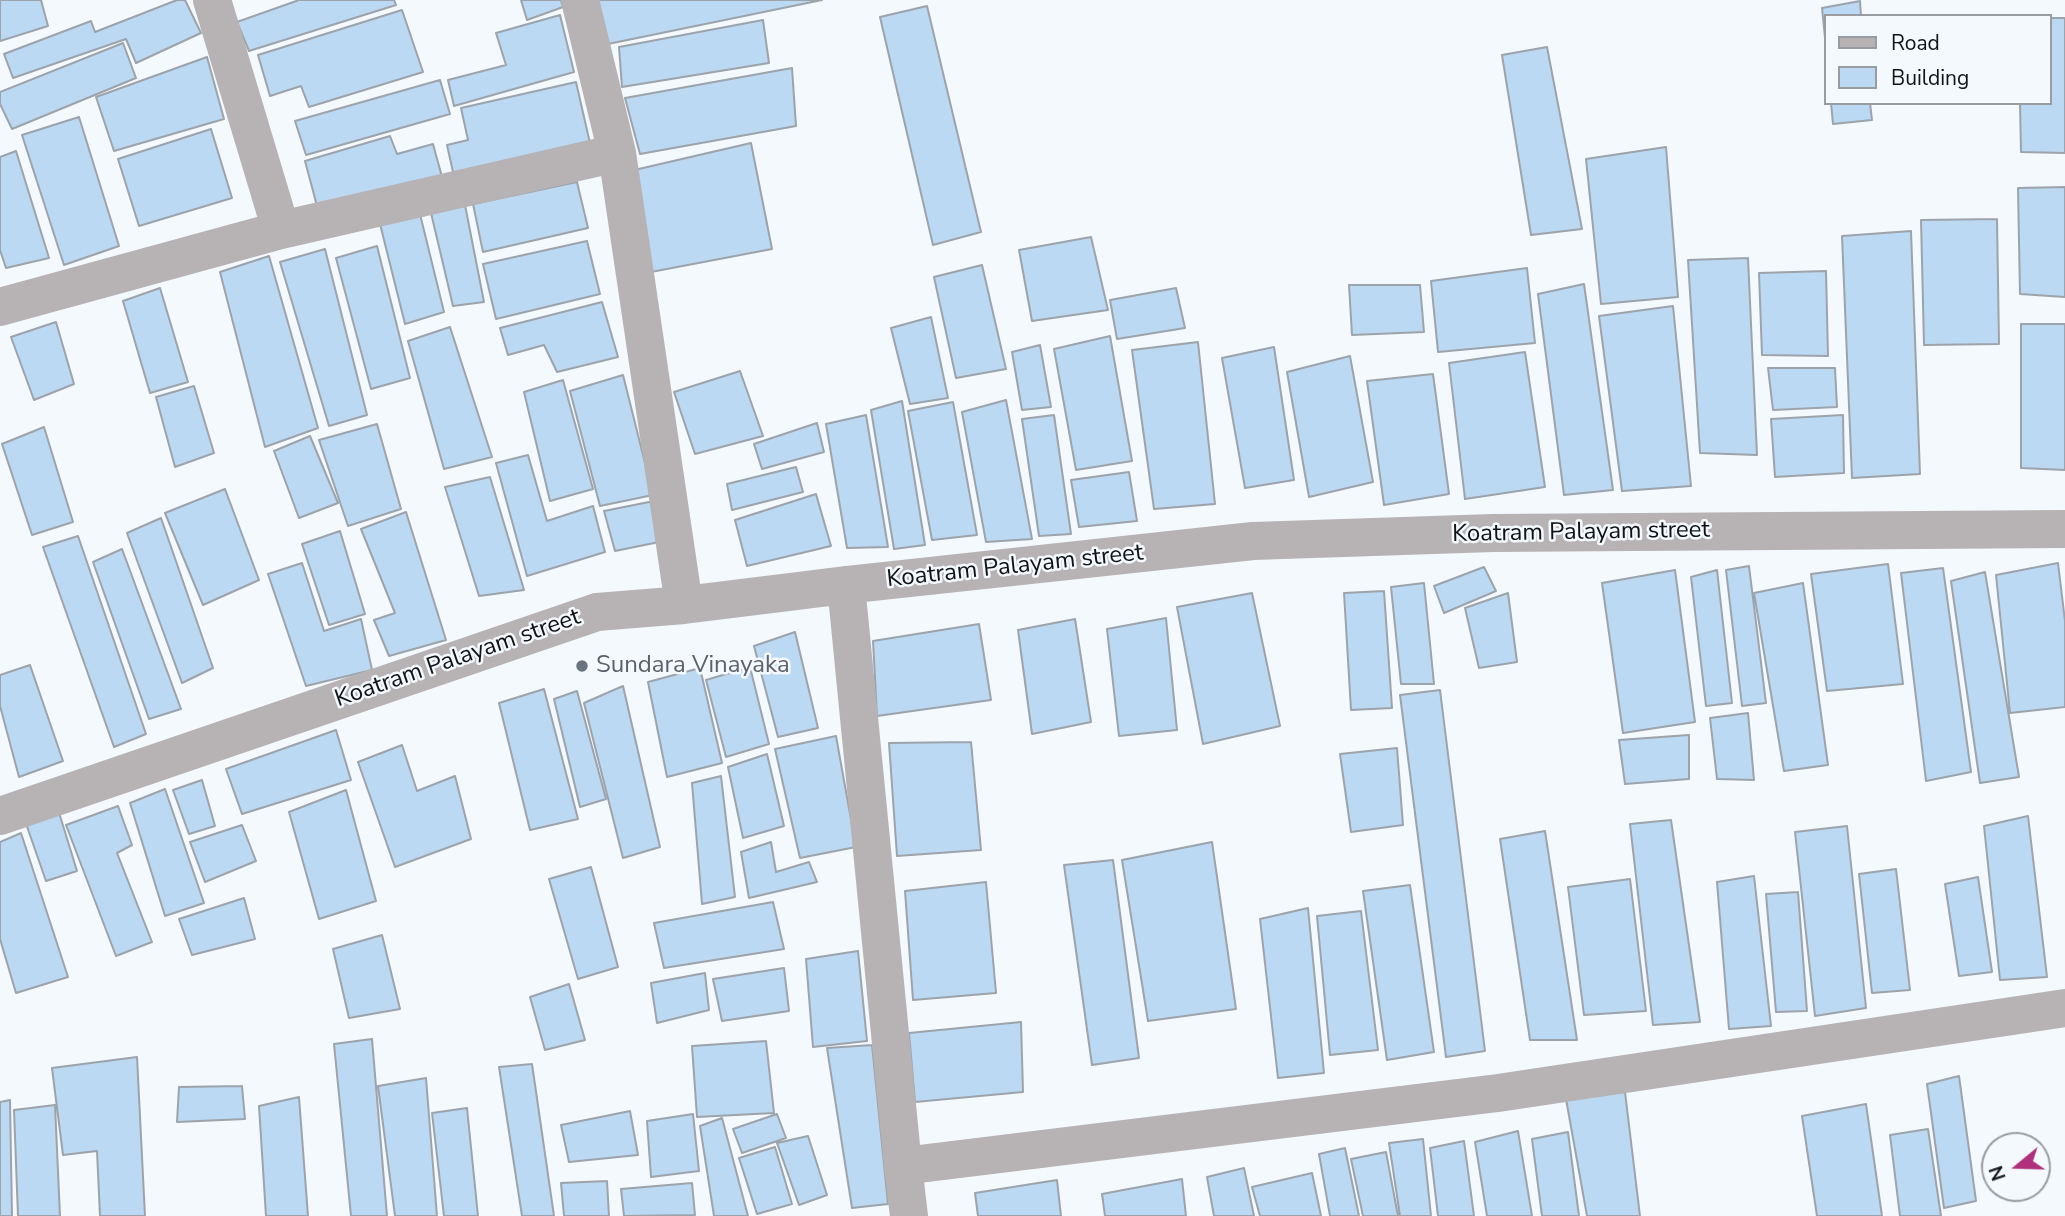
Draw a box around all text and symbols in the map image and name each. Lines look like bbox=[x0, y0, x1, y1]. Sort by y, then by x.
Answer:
legend bbox=[1824, 14, 2051, 105]
text: Road bbox=[1891, 29, 1940, 57]
text: Building bbox=[1891, 64, 1969, 92]
street label: Koatram Palayam street bbox=[1452, 516, 1710, 550]
street label: Koatram Palayam street bbox=[885, 539, 1145, 595]
street label: Koatram Palayam street bbox=[331, 603, 585, 715]
place label: Sundara Vinayaka bbox=[596, 652, 790, 680]
marker: Sundara Vinayaka bbox=[574, 658, 590, 674]
north arrow bbox=[1981, 1132, 2051, 1202]
text: N bbox=[1983, 1162, 2013, 1184]

